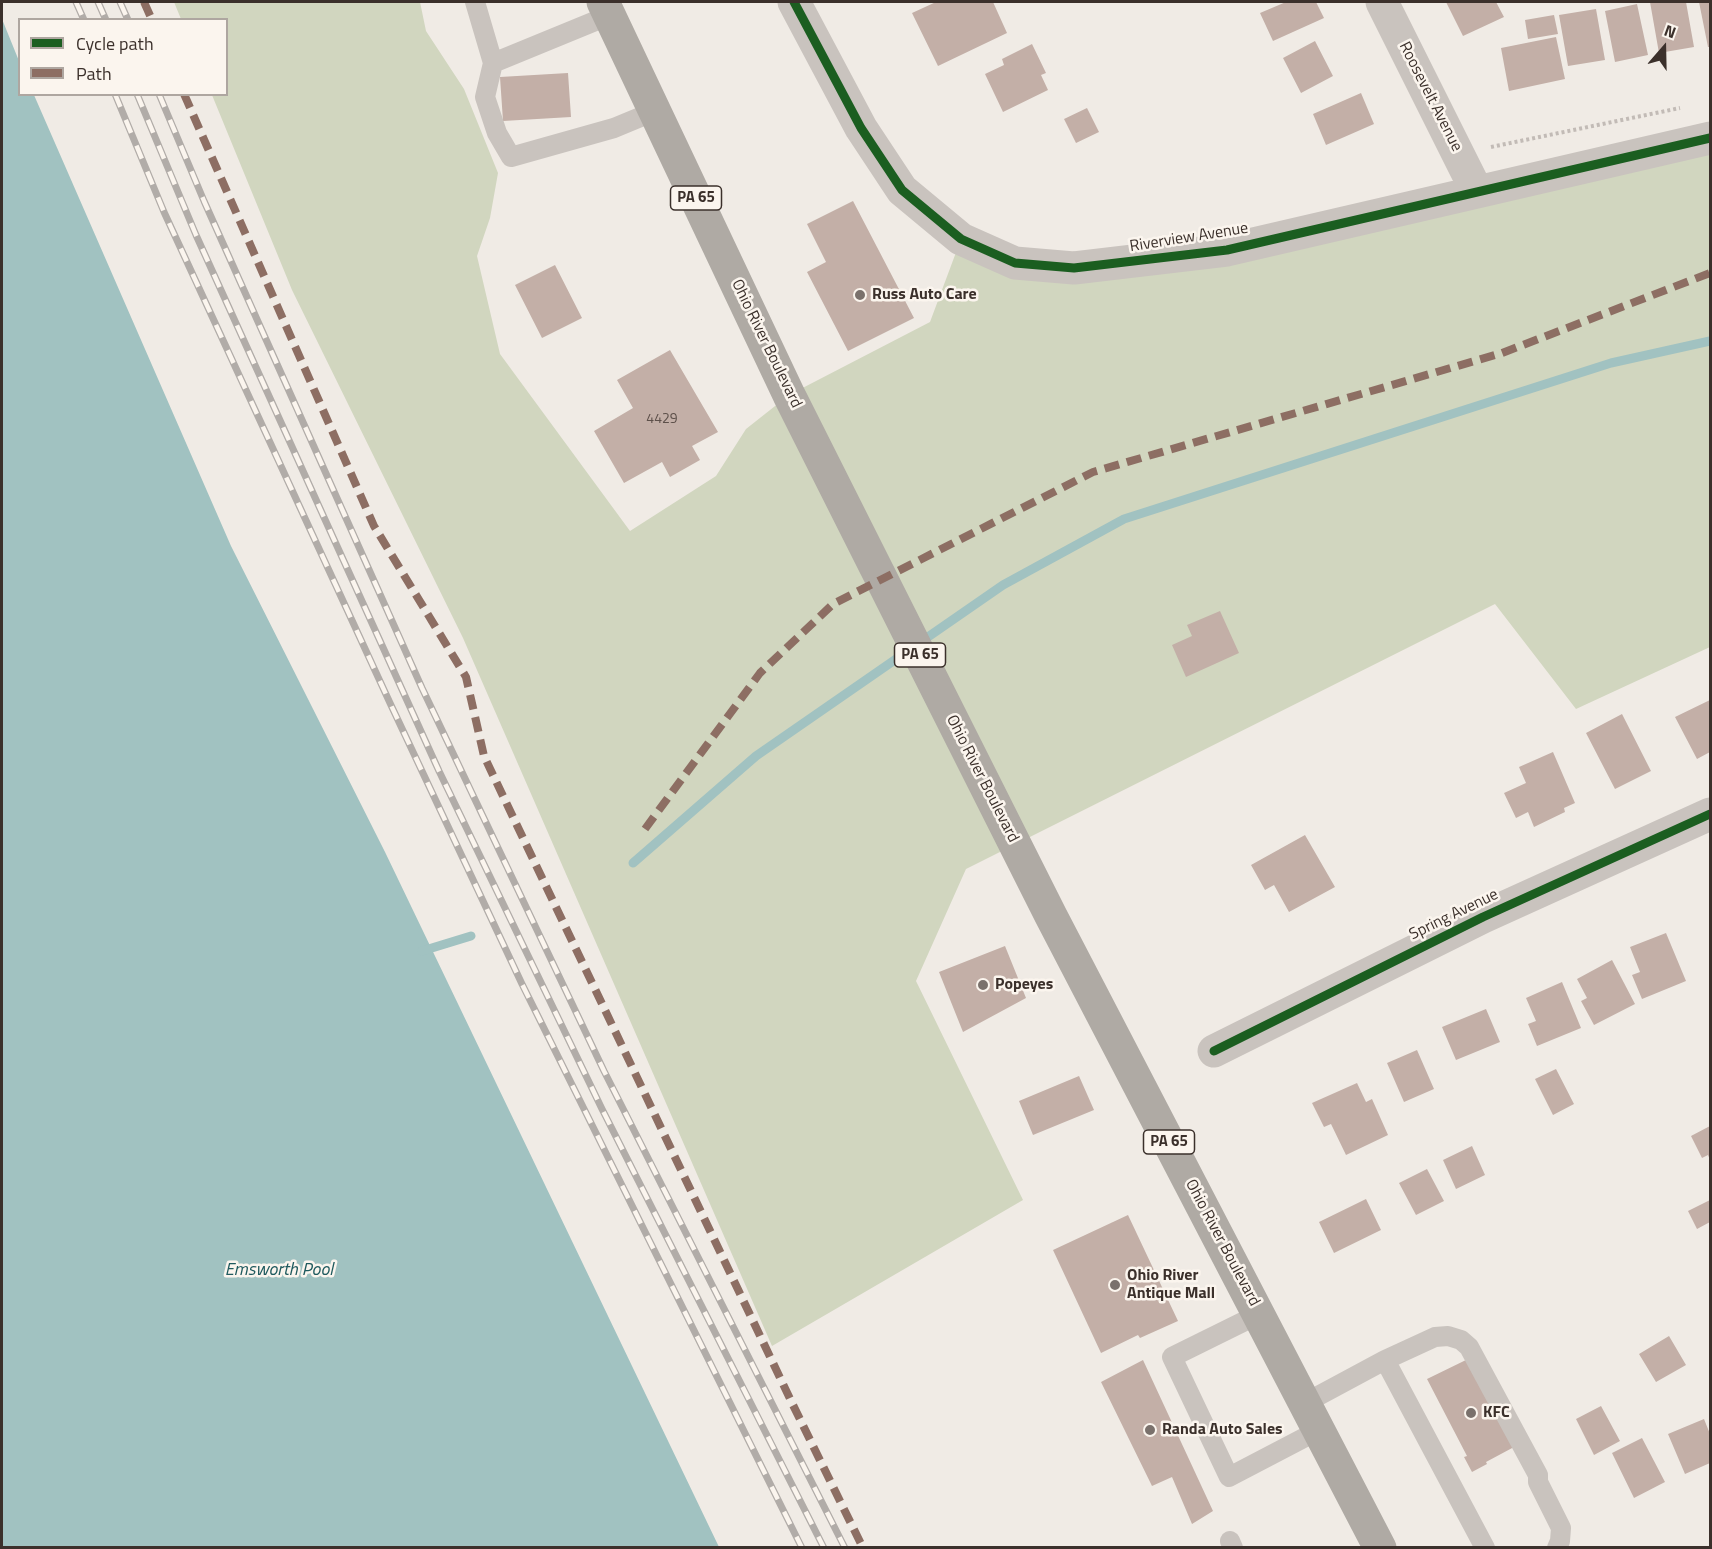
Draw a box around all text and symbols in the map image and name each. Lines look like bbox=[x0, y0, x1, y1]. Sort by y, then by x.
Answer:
legend bbox=[18, 18, 228, 96]
north arrow bbox=[1634, 18, 1694, 78]
text: N bbox=[1661, 18, 1679, 44]
text: Cycle path bbox=[76, 30, 154, 57]
street label: Roosevelt Avenue bbox=[1394, 39, 1466, 155]
text: Path bbox=[76, 60, 112, 87]
road number: PA 65 bbox=[670, 186, 722, 210]
street label: Riverview Avenue bbox=[1128, 219, 1250, 257]
street label: Ohio River Boulevard bbox=[727, 277, 805, 411]
place label: Russ Auto Care bbox=[872, 285, 977, 305]
marker: Russ Auto Care bbox=[853, 288, 867, 302]
house number: 4429 bbox=[646, 412, 678, 428]
road number: PA 65 bbox=[894, 643, 946, 667]
street label: Ohio River Boulevard bbox=[942, 712, 1022, 846]
street label: Spring Avenue bbox=[1406, 885, 1502, 945]
place label: Popeyes bbox=[995, 975, 1053, 995]
marker: Popeyes bbox=[976, 978, 990, 992]
road number: PA 65 bbox=[1144, 1130, 1194, 1154]
street label: Ohio River Boulevard bbox=[1181, 1176, 1263, 1310]
water label: Emsworth Pool bbox=[225, 1260, 333, 1282]
place label: Ohio River Antique Mall bbox=[1127, 1266, 1215, 1304]
marker: Ohio River Antique Mall bbox=[1108, 1278, 1122, 1292]
place label: KFC bbox=[1483, 1403, 1510, 1423]
marker: KFC bbox=[1464, 1406, 1478, 1420]
place label: Randa Auto Sales bbox=[1162, 1420, 1283, 1440]
marker: Randa Auto Sales bbox=[1143, 1423, 1157, 1437]

